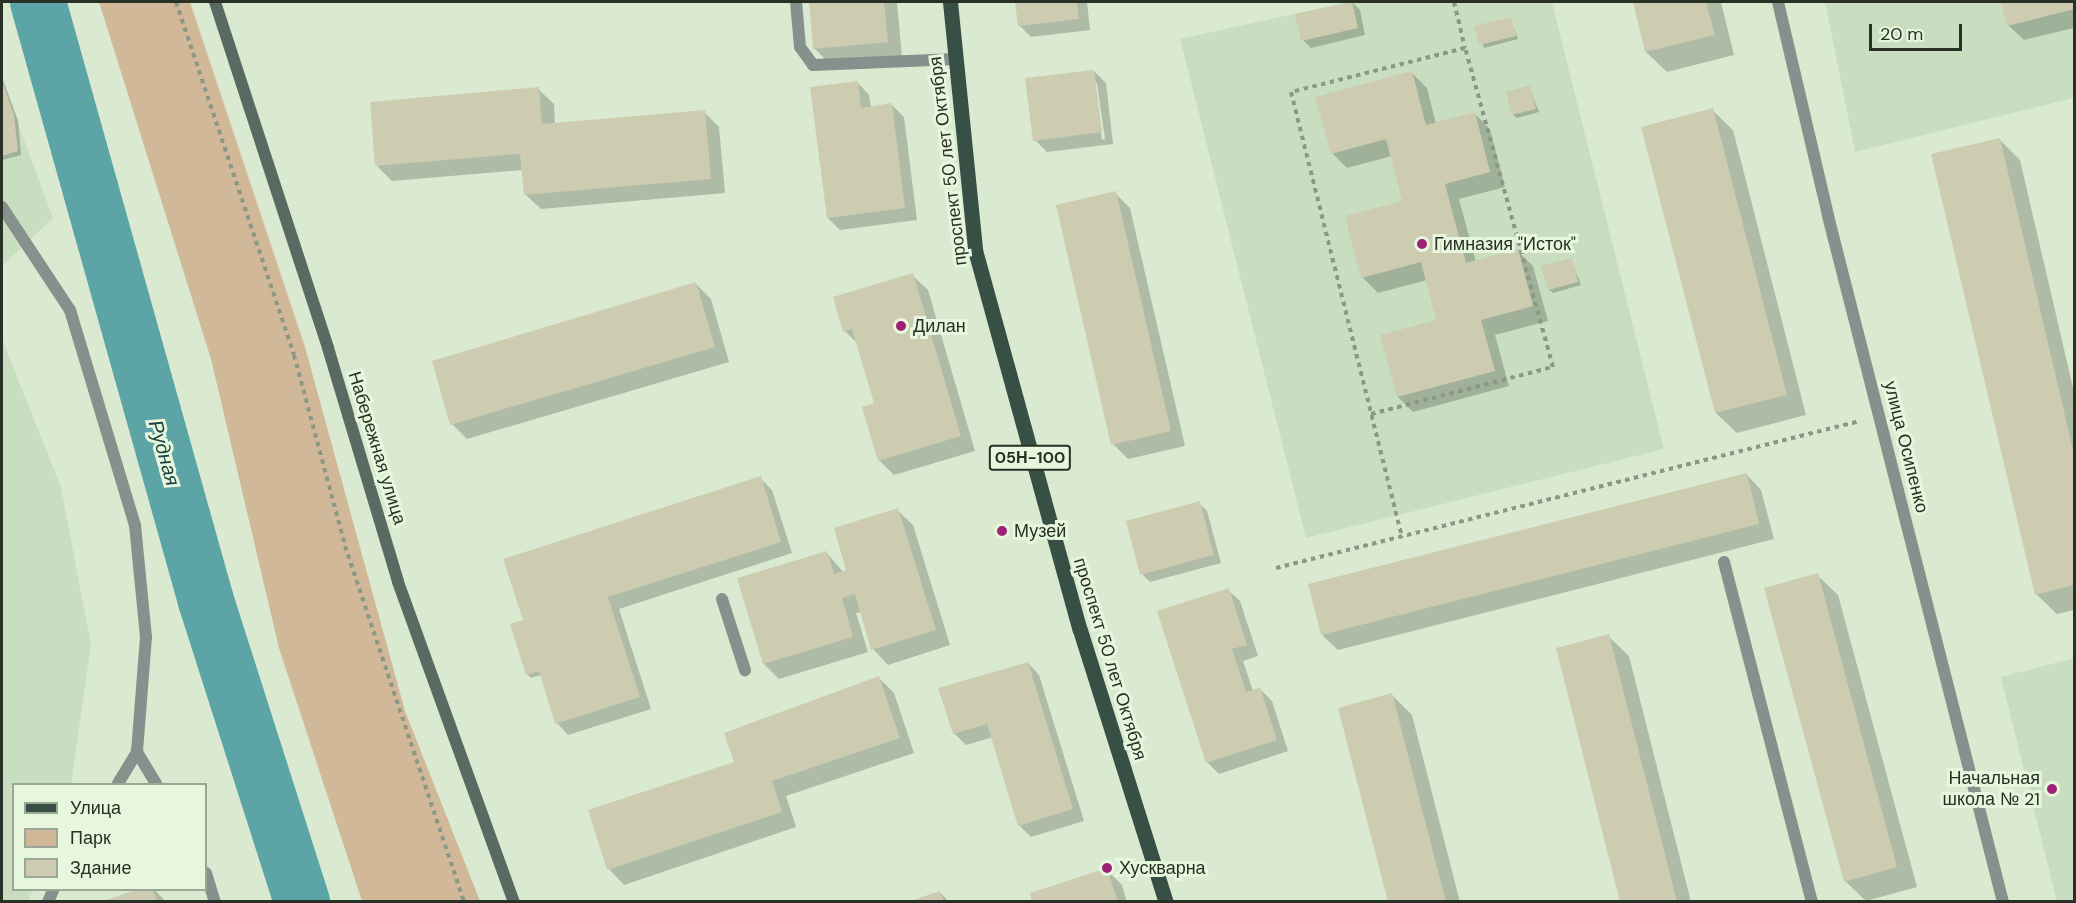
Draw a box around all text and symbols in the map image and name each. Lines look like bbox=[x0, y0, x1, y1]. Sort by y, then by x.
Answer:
scale bar bbox=[1872, 12, 1965, 50]
text: 20 m bbox=[1880, 22, 1923, 46]
street label: проспект 50 лет Октября bbox=[924, 55, 972, 267]
place label: Гимназия "Исток" bbox=[1434, 233, 1576, 255]
marker: Гимназия "Исток" bbox=[1415, 237, 1429, 251]
place label: Дилан bbox=[913, 315, 966, 337]
marker: Дилан bbox=[894, 319, 908, 333]
street label: Набережная улица bbox=[343, 369, 411, 527]
street label: улица Осипенко bbox=[1879, 379, 1933, 515]
water label: Рудная bbox=[143, 417, 185, 489]
road number: 05Н-100 bbox=[988, 445, 1072, 471]
place label: Музей bbox=[1014, 520, 1066, 542]
marker: Музей bbox=[995, 524, 1009, 538]
street label: проспект 50 лет Октября bbox=[1069, 555, 1151, 763]
place label: Начальная школа № 21 bbox=[1942, 768, 2040, 810]
marker: Начальная школа № 21 bbox=[2045, 782, 2059, 796]
legend bbox=[12, 783, 207, 891]
text: Улица bbox=[70, 796, 121, 820]
text: Парк bbox=[70, 826, 111, 850]
text: Здание bbox=[70, 856, 131, 880]
place label: Хускварна bbox=[1119, 857, 1206, 879]
marker: Хускварна bbox=[1100, 861, 1114, 875]

